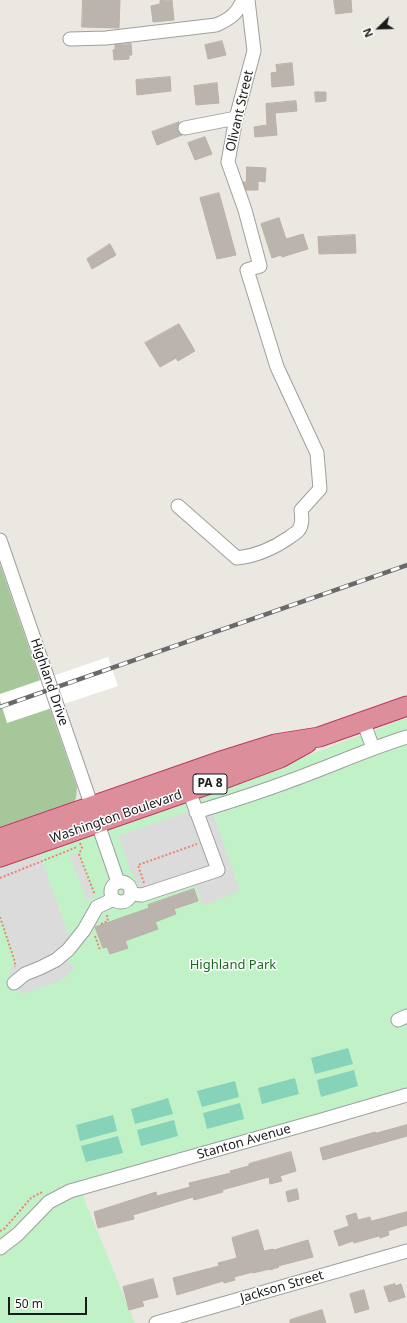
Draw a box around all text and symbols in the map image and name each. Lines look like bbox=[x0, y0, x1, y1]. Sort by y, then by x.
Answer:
north arrow bbox=[359, 8, 399, 48]
text: N bbox=[359, 26, 376, 40]
street label: Olivant Street bbox=[223, 69, 257, 153]
street label: Highland Drive bbox=[27, 636, 71, 728]
road number: PA 8 bbox=[193, 774, 227, 794]
street label: Washington Boulevard bbox=[48, 787, 184, 847]
park label: Highland Park bbox=[190, 957, 276, 973]
street label: Stanton Avenue bbox=[195, 1121, 293, 1163]
street label: Jackson Street bbox=[239, 1268, 325, 1306]
scale bar bbox=[10, 1289, 89, 1315]
text: 50 m bbox=[15, 1295, 43, 1312]

